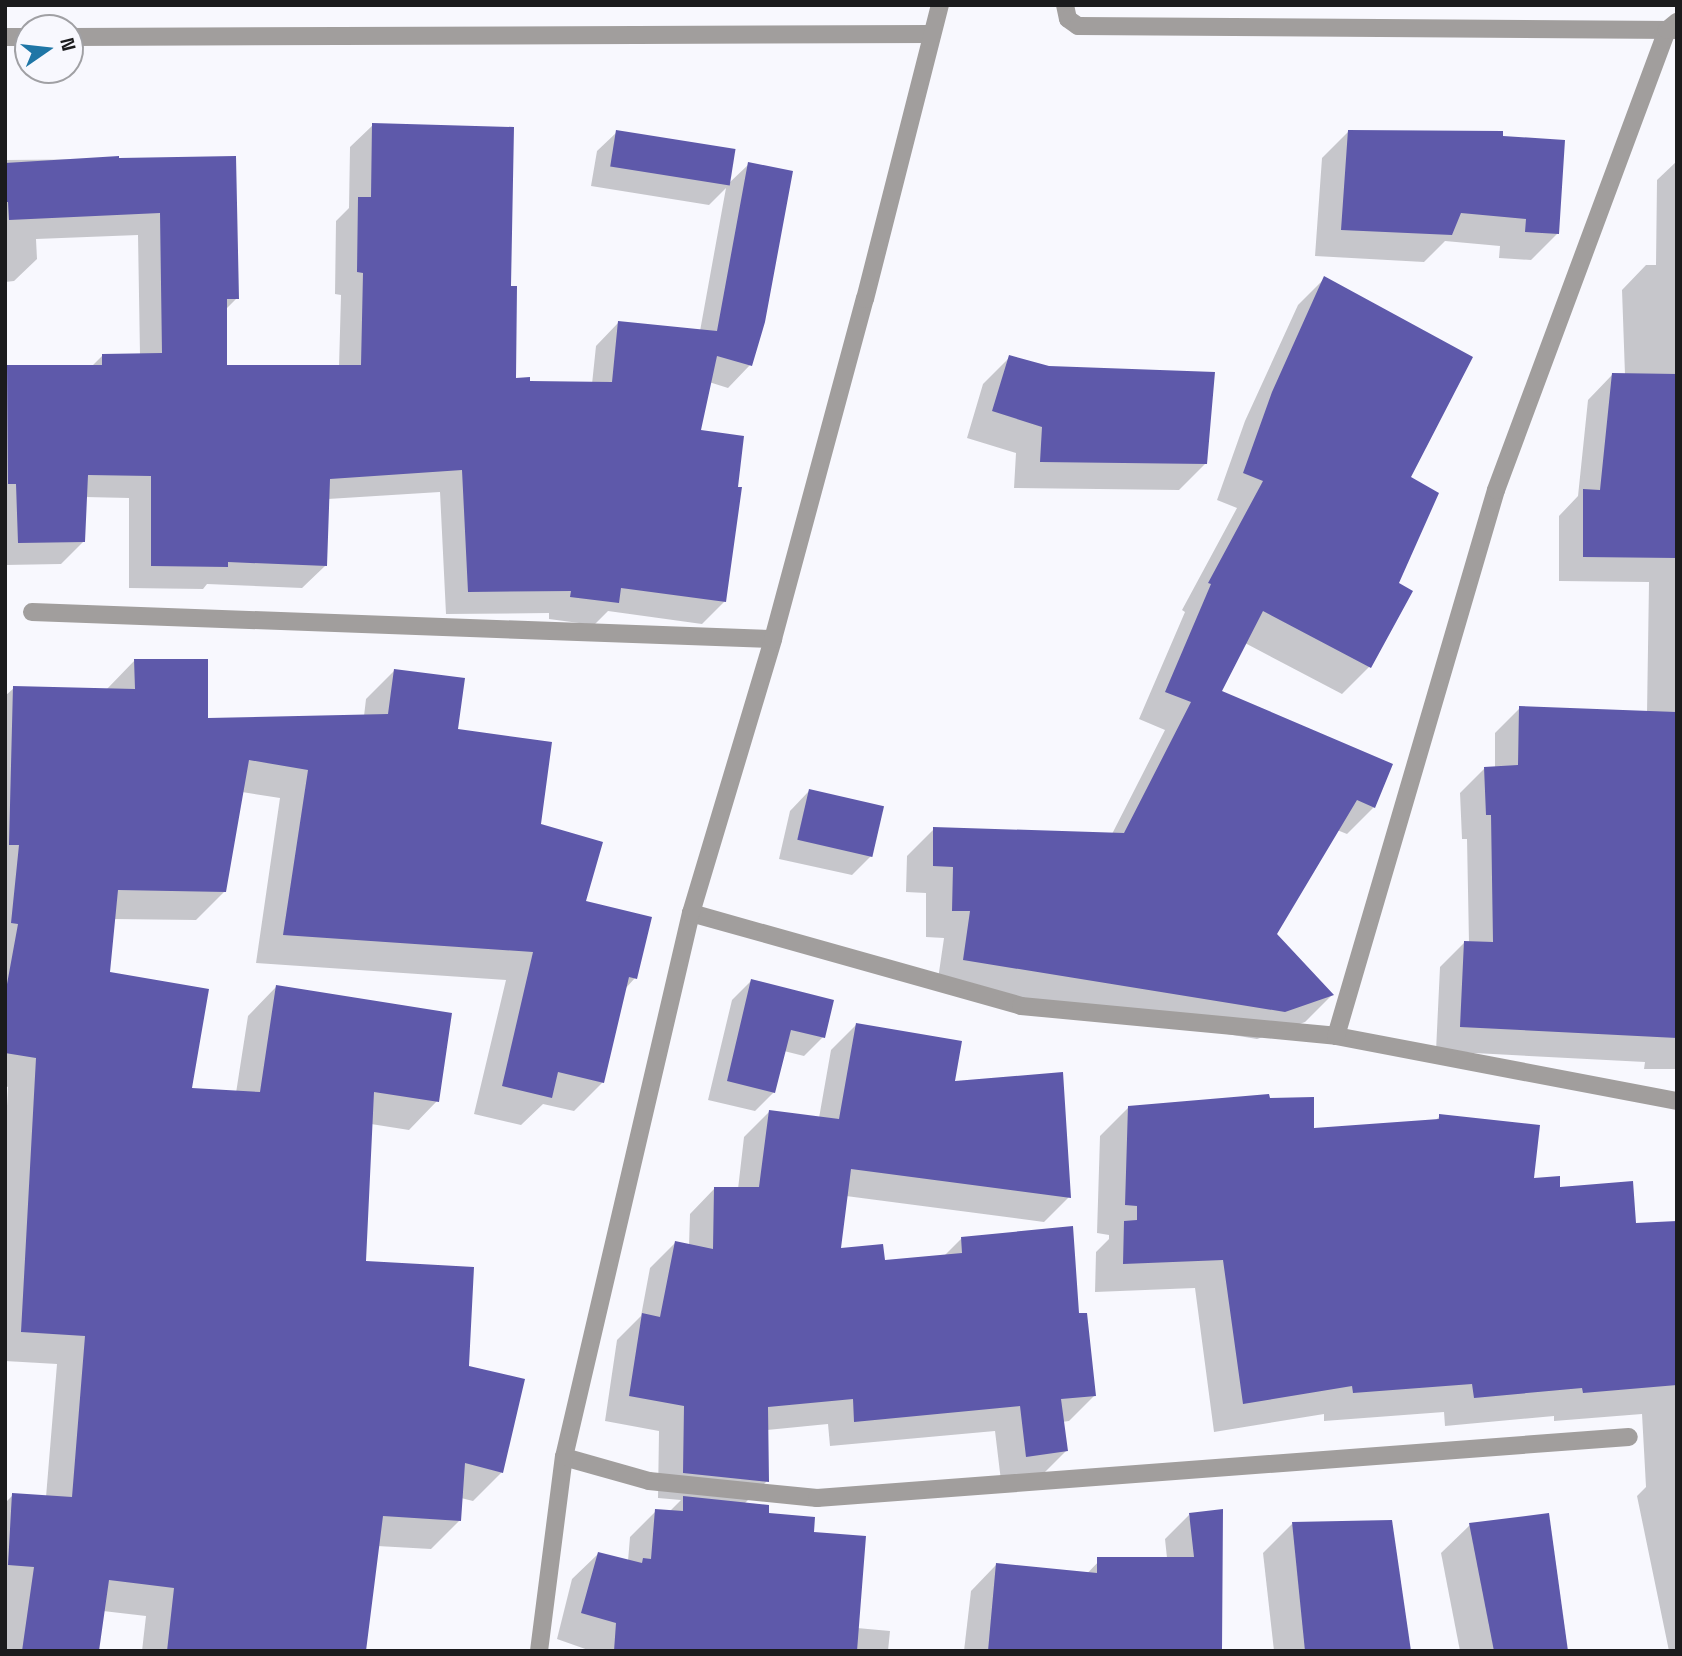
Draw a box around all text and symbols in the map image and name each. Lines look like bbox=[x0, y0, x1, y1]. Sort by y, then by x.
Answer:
north arrow bbox=[14, 14, 84, 84]
text: N bbox=[54, 35, 82, 53]

